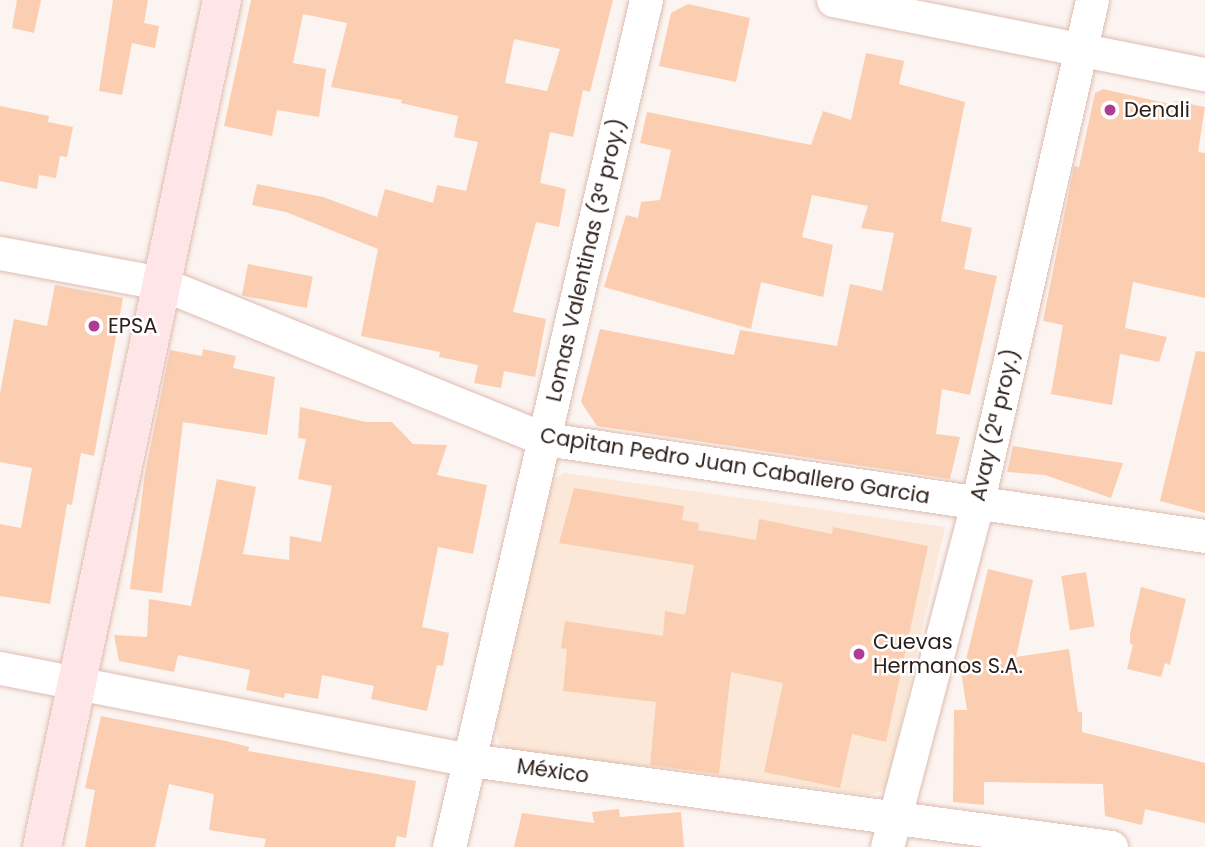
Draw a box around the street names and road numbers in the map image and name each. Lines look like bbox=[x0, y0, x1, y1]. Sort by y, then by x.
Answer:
street label: Lomas Valentinas (3ª proy.) bbox=[541, 116, 631, 404]
street label: Avay (2ª proy.) bbox=[965, 346, 1025, 504]
street label: Capitan Pedro Juan Caballero Garcia bbox=[538, 423, 932, 509]
street label: México bbox=[515, 753, 591, 789]

